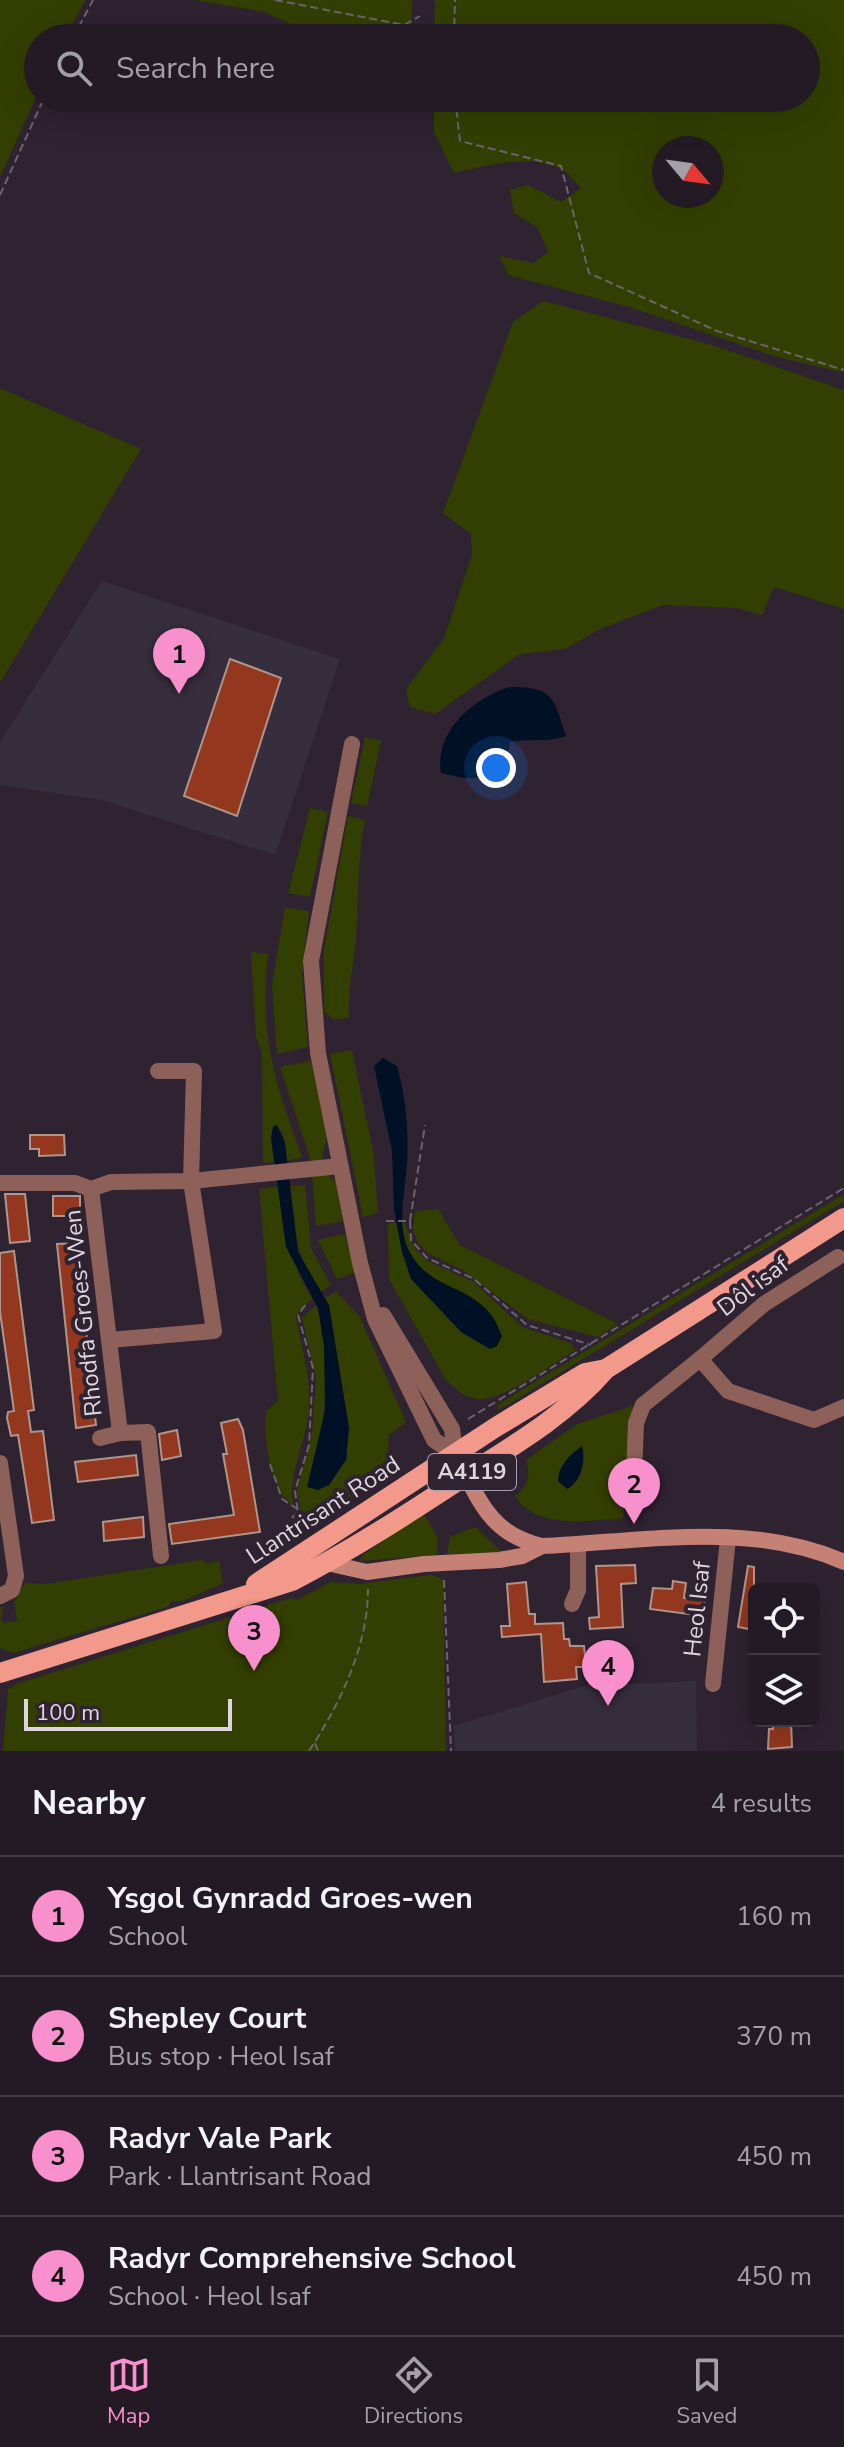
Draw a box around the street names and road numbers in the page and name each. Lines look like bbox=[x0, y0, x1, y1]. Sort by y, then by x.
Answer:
street label: Rhodfa Groes-Wen bbox=[56, 1208, 110, 1418]
street label: Dôl isaf bbox=[711, 1248, 796, 1324]
street label: Llantrisant Road bbox=[240, 1448, 406, 1572]
road number: A4119 bbox=[428, 1454, 516, 1490]
street label: Heol Isaf bbox=[676, 1559, 718, 1658]

